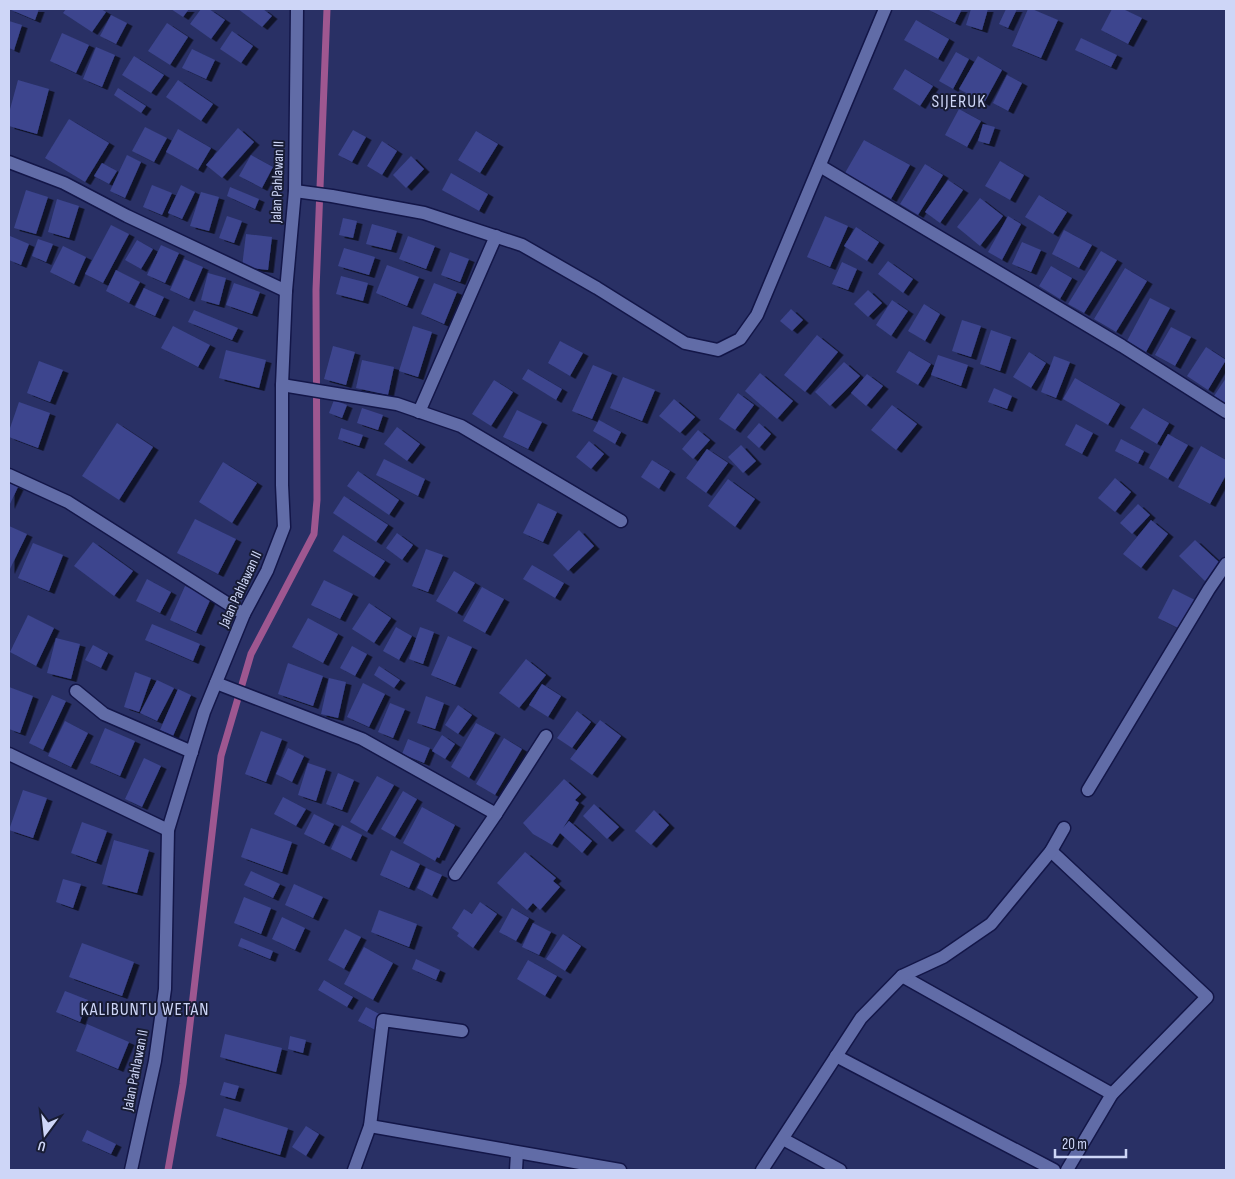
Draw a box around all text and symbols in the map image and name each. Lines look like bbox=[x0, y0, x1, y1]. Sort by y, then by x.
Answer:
district label: SIJERUK bbox=[932, 91, 986, 112]
street label: Jalan Pahlawan II bbox=[267, 141, 288, 224]
street label: Jalan Pahlawan II bbox=[214, 548, 266, 631]
district label: KALIBUNTU WETAN bbox=[81, 999, 209, 1020]
street label: Jalan Pahlawan II bbox=[118, 1028, 153, 1113]
north arrow bbox=[20, 1109, 70, 1159]
scale bar bbox=[1055, 1126, 1126, 1158]
text: 20 m bbox=[1062, 1135, 1087, 1154]
text: U bbox=[36, 1137, 47, 1155]

